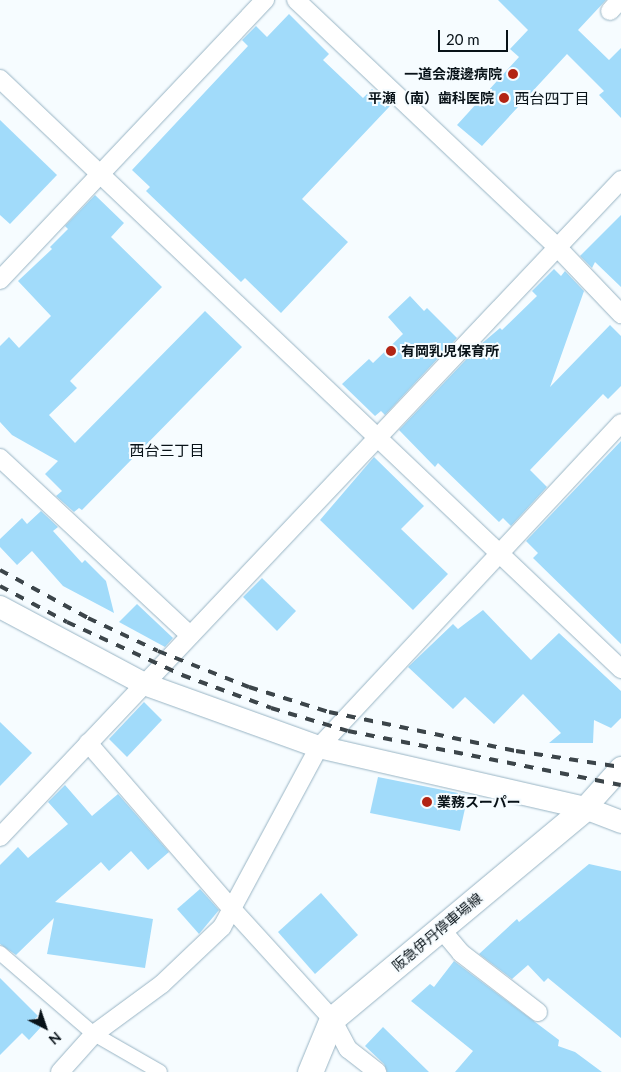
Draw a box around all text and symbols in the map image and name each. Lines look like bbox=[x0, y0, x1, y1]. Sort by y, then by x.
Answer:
scale bar bbox=[441, 20, 511, 52]
text: 20 m bbox=[446, 30, 480, 48]
place label: 一道会渡邊病院 bbox=[404, 66, 502, 82]
marker: 一道会渡邊病院 bbox=[506, 67, 520, 81]
place label: 平瀬（南）歯科医院 bbox=[368, 90, 494, 106]
district label: 西台四丁目 bbox=[515, 90, 589, 108]
marker: 平瀬（南）歯科医院 bbox=[498, 92, 510, 104]
place label: 有岡乳児保育所 bbox=[401, 343, 499, 359]
marker: 有岡乳児保育所 bbox=[385, 345, 397, 357]
district label: 西台三丁目 bbox=[130, 442, 204, 460]
place label: 業務スーパー bbox=[437, 794, 521, 810]
marker: 業務スーパー bbox=[421, 796, 433, 808]
street label: 阪急伊丹停車場線 bbox=[389, 890, 485, 974]
north arrow bbox=[20, 1002, 70, 1052]
text: N bbox=[46, 1029, 65, 1049]

